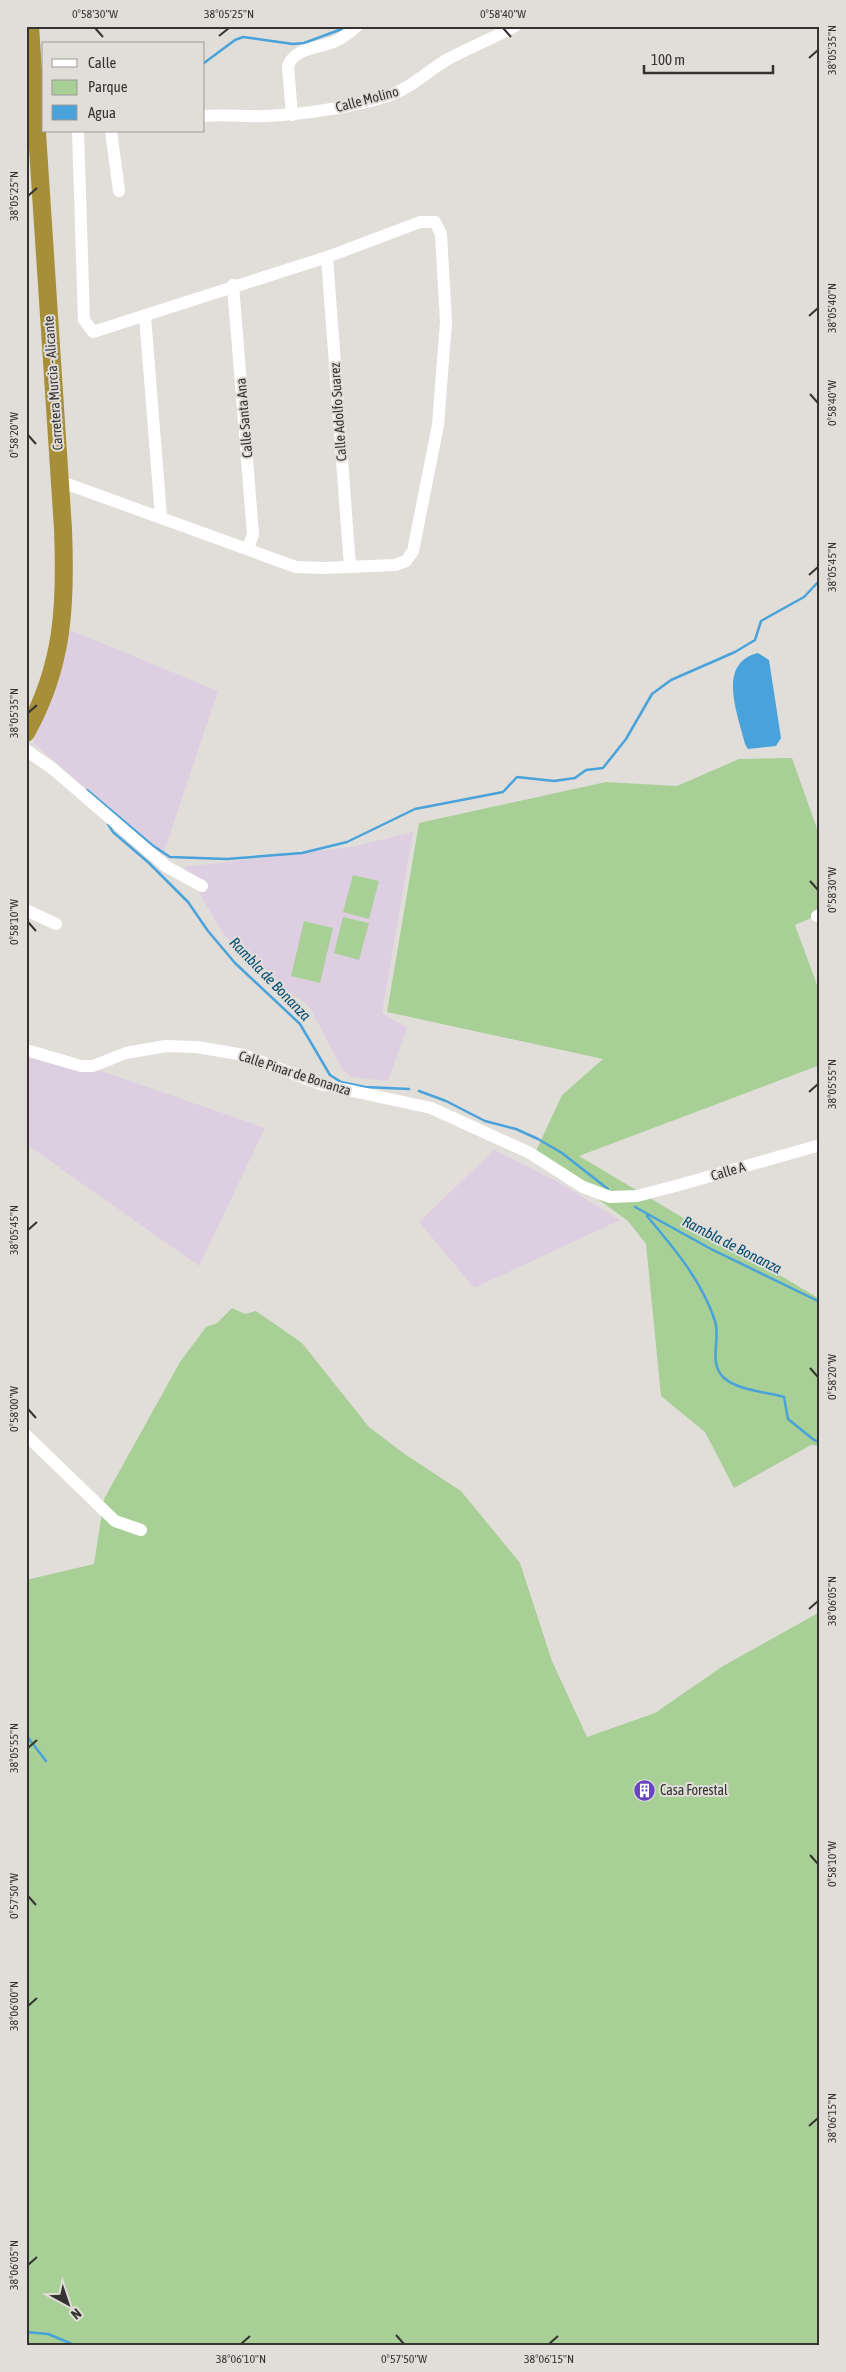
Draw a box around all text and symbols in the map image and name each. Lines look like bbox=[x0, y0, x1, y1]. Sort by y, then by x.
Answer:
text: 0°58'30"W bbox=[72, 7, 118, 21]
text: 38°05'25"N bbox=[204, 7, 254, 21]
text: 0°58'40"W bbox=[480, 7, 526, 21]
text: 38°05'35"N bbox=[825, 25, 839, 75]
legend bbox=[42, 42, 205, 132]
scale bar bbox=[644, 42, 772, 74]
text: 100 m bbox=[651, 51, 685, 68]
text: Calle bbox=[88, 54, 117, 71]
text: Parque bbox=[88, 78, 128, 95]
street label: Calle Molino bbox=[334, 83, 400, 115]
text: Agua bbox=[88, 104, 116, 121]
text: 38°05'25"N bbox=[7, 171, 21, 221]
text: 38°05'40"N bbox=[825, 283, 839, 333]
street label: Carretera Murcia - Alicante bbox=[40, 315, 66, 451]
street label: Calle Adolfo Suarez bbox=[327, 362, 349, 462]
street label: Calle Santa Ana bbox=[233, 377, 255, 459]
text: 0°58'40"W bbox=[825, 380, 839, 426]
text: 0°58'20"W bbox=[7, 412, 21, 458]
text: 38°05'45"N bbox=[825, 542, 839, 592]
text: 38°05'35"N bbox=[7, 688, 21, 738]
text: 0°58'30"W bbox=[825, 867, 839, 913]
text: 0°58'10"W bbox=[7, 899, 21, 945]
water label: Rambla de Bonanza bbox=[226, 934, 314, 1024]
street label: Calle Pinar de Bonanza bbox=[237, 1047, 353, 1099]
text: 38°05'55"N bbox=[825, 1059, 839, 1109]
street label: Calle A bbox=[709, 1158, 747, 1184]
text: 38°05'45"N bbox=[7, 1205, 21, 1255]
water label: Rambla de Bonanza bbox=[680, 1212, 785, 1277]
text: 0°58'20"W bbox=[825, 1354, 839, 1400]
text: 0°58'00"W bbox=[7, 1386, 21, 1432]
text: 38°06'05"N bbox=[825, 1576, 839, 1626]
text: 38°05'55"N bbox=[7, 1723, 21, 1773]
building icon: Casa Forestal bbox=[632, 1778, 656, 1802]
place label: Casa Forestal bbox=[660, 1782, 728, 1798]
text: 0°58'10"W bbox=[825, 1841, 839, 1887]
text: 0°57'50"W bbox=[7, 1873, 21, 1919]
text: 38°06'00"N bbox=[7, 1981, 21, 2031]
text: 38°06'15"N bbox=[825, 2093, 839, 2143]
text: 38°06'05"N bbox=[7, 2240, 21, 2290]
north arrow bbox=[42, 2280, 92, 2330]
text: N bbox=[68, 2305, 85, 2323]
text: 38°06'10"N bbox=[216, 2352, 266, 2366]
text: 0°57'50"W bbox=[381, 2352, 427, 2366]
text: 38°06'15"N bbox=[524, 2352, 574, 2366]

